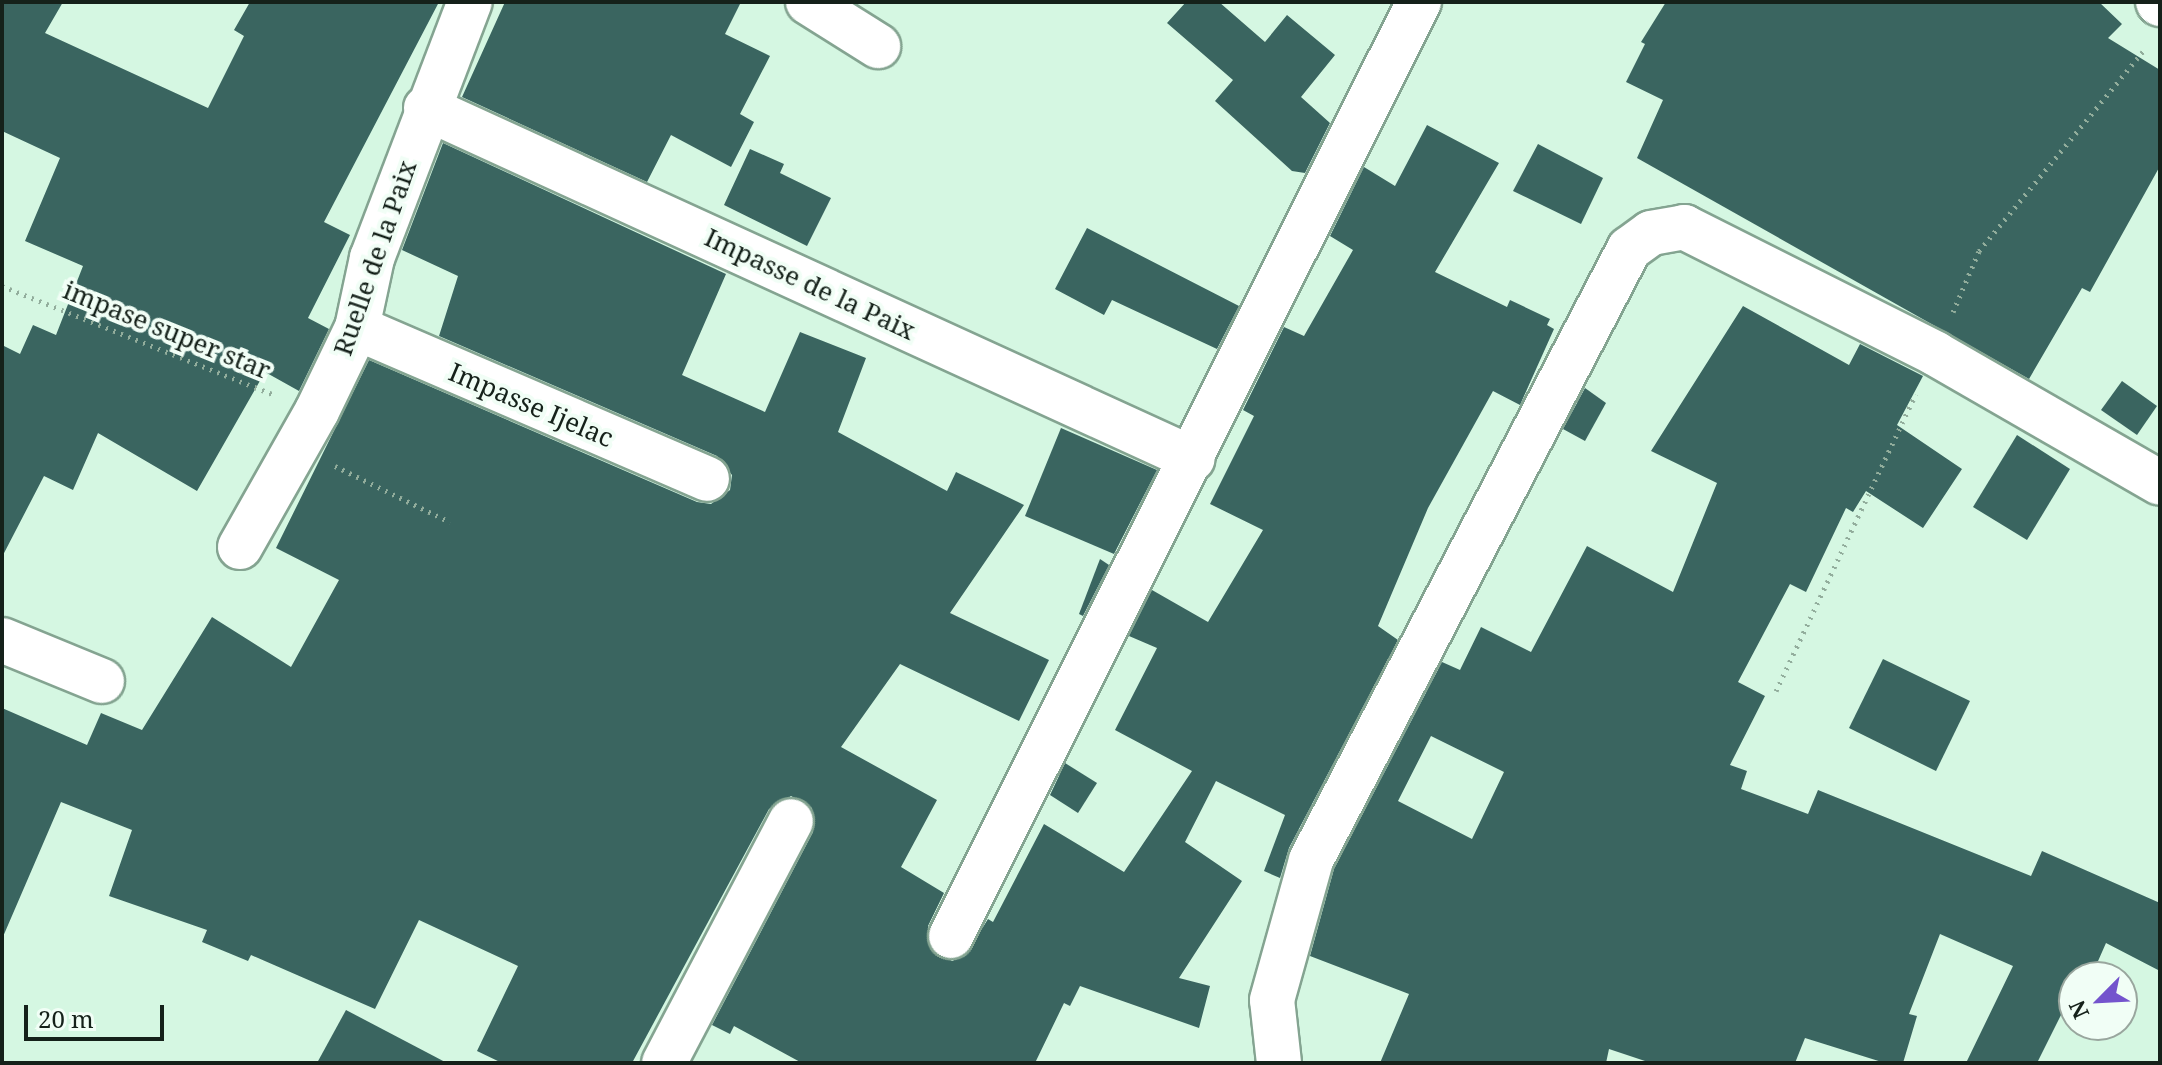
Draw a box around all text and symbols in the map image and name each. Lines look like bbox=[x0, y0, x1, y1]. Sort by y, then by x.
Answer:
street label: Ruelle de la Paix bbox=[327, 156, 423, 360]
street label: Impasse de la Paix bbox=[700, 222, 920, 346]
street label: impase super star bbox=[59, 274, 275, 386]
street label: Impasse Ijelac bbox=[444, 356, 618, 454]
north arrow bbox=[2058, 961, 2138, 1041]
scale bar bbox=[28, 989, 168, 1039]
text: N bbox=[2061, 996, 2095, 1024]
text: 20 m bbox=[38, 1002, 94, 1035]

